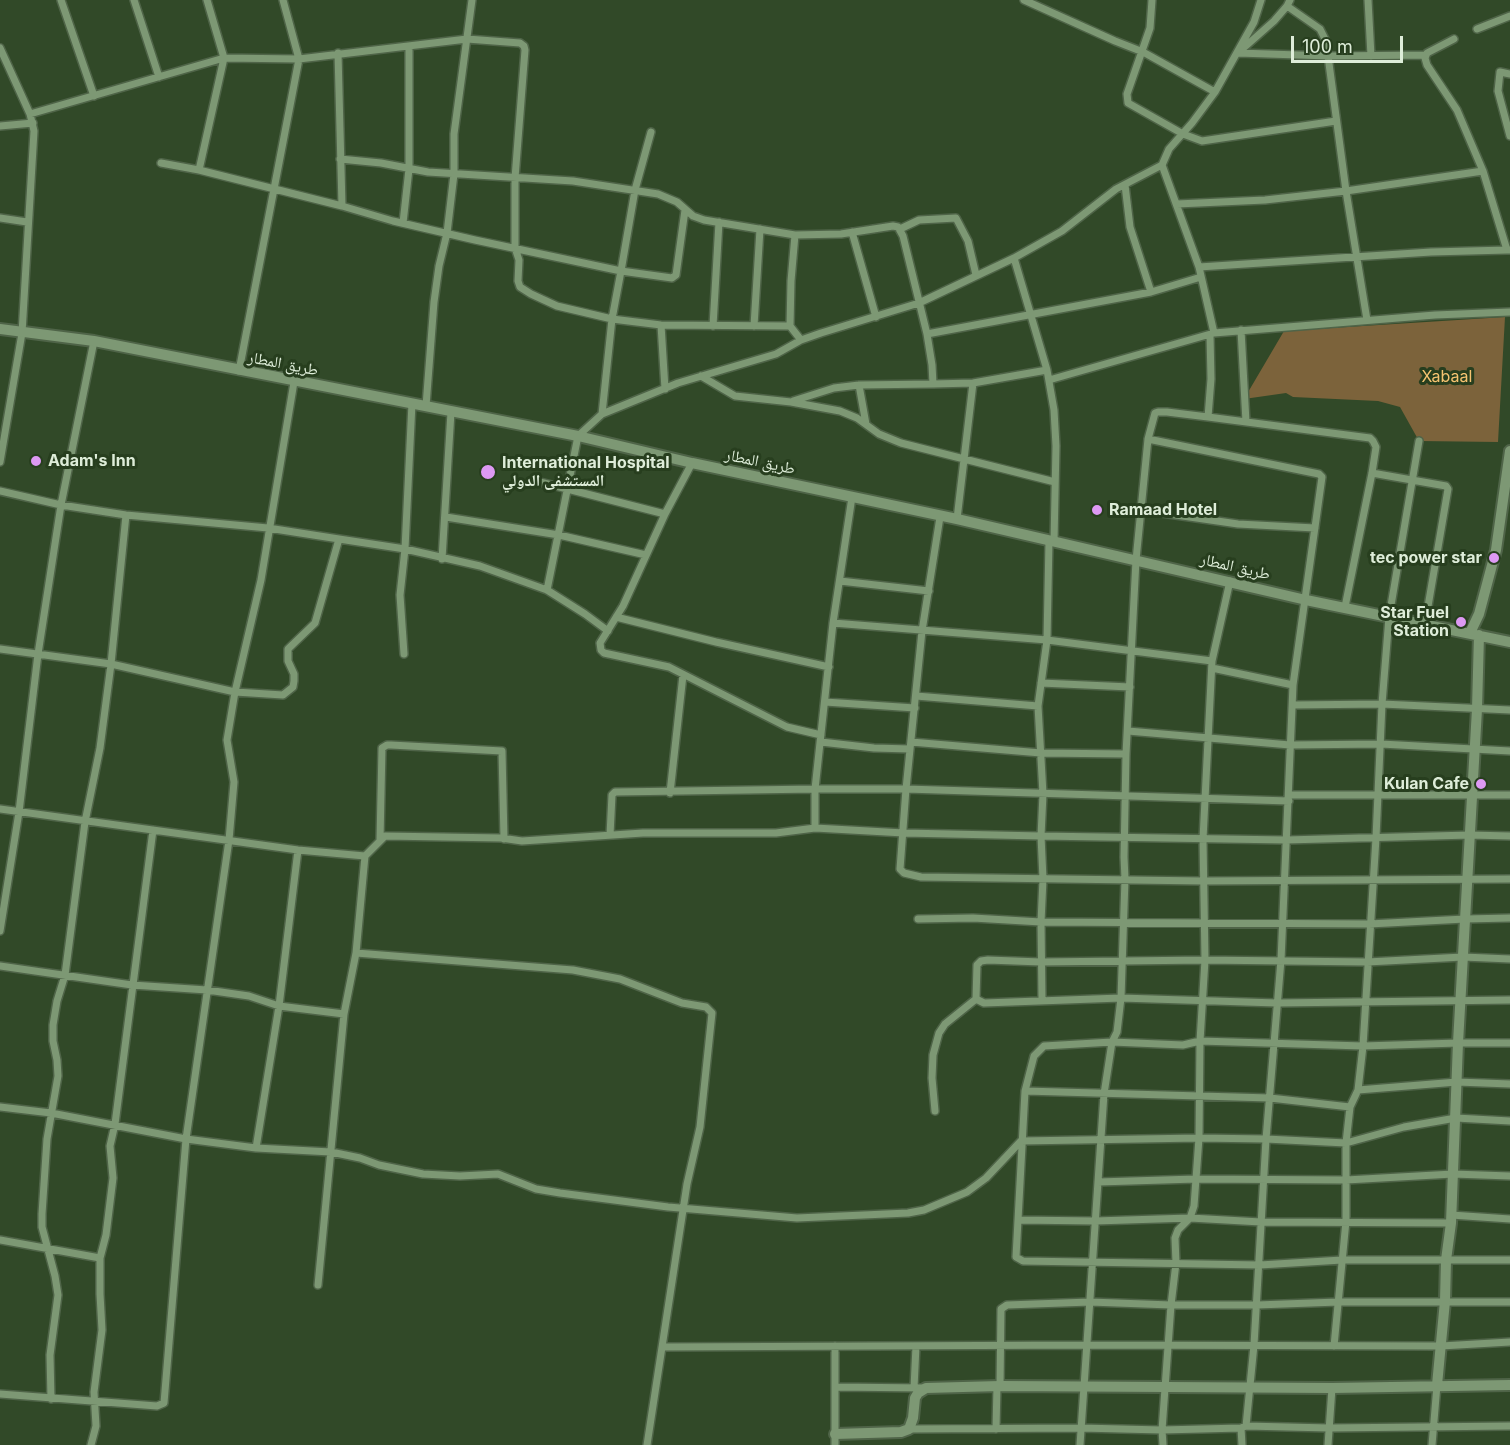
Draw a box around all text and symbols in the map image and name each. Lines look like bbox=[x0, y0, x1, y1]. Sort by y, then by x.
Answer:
scale bar bbox=[1294, 24, 1406, 62]
text: 100 m bbox=[1302, 36, 1353, 57]
street label: طريق المطار bbox=[246, 348, 320, 380]
park label: Xabaal bbox=[1422, 367, 1472, 387]
street label: طريق المطار bbox=[723, 445, 797, 479]
place label: Adam's Inn bbox=[48, 451, 136, 471]
place label: International Hospital المستشفى الدولي bbox=[502, 453, 670, 491]
marker: Adam's Inn bbox=[29, 454, 43, 468]
marker: International Hospital المستشفى الدولي bbox=[479, 463, 497, 481]
place label: Ramaad Hotel bbox=[1109, 500, 1217, 520]
marker: Ramaad Hotel bbox=[1090, 503, 1104, 517]
place label: tec power star bbox=[1370, 548, 1482, 568]
street label: طريق المطار bbox=[1198, 550, 1272, 584]
marker: tec power star bbox=[1487, 551, 1501, 565]
place label: Star Fuel Station bbox=[1380, 603, 1449, 641]
marker: Star Fuel Station bbox=[1454, 615, 1468, 629]
place label: Kulan Cafe bbox=[1384, 774, 1469, 794]
marker: Kulan Cafe bbox=[1474, 777, 1488, 791]

